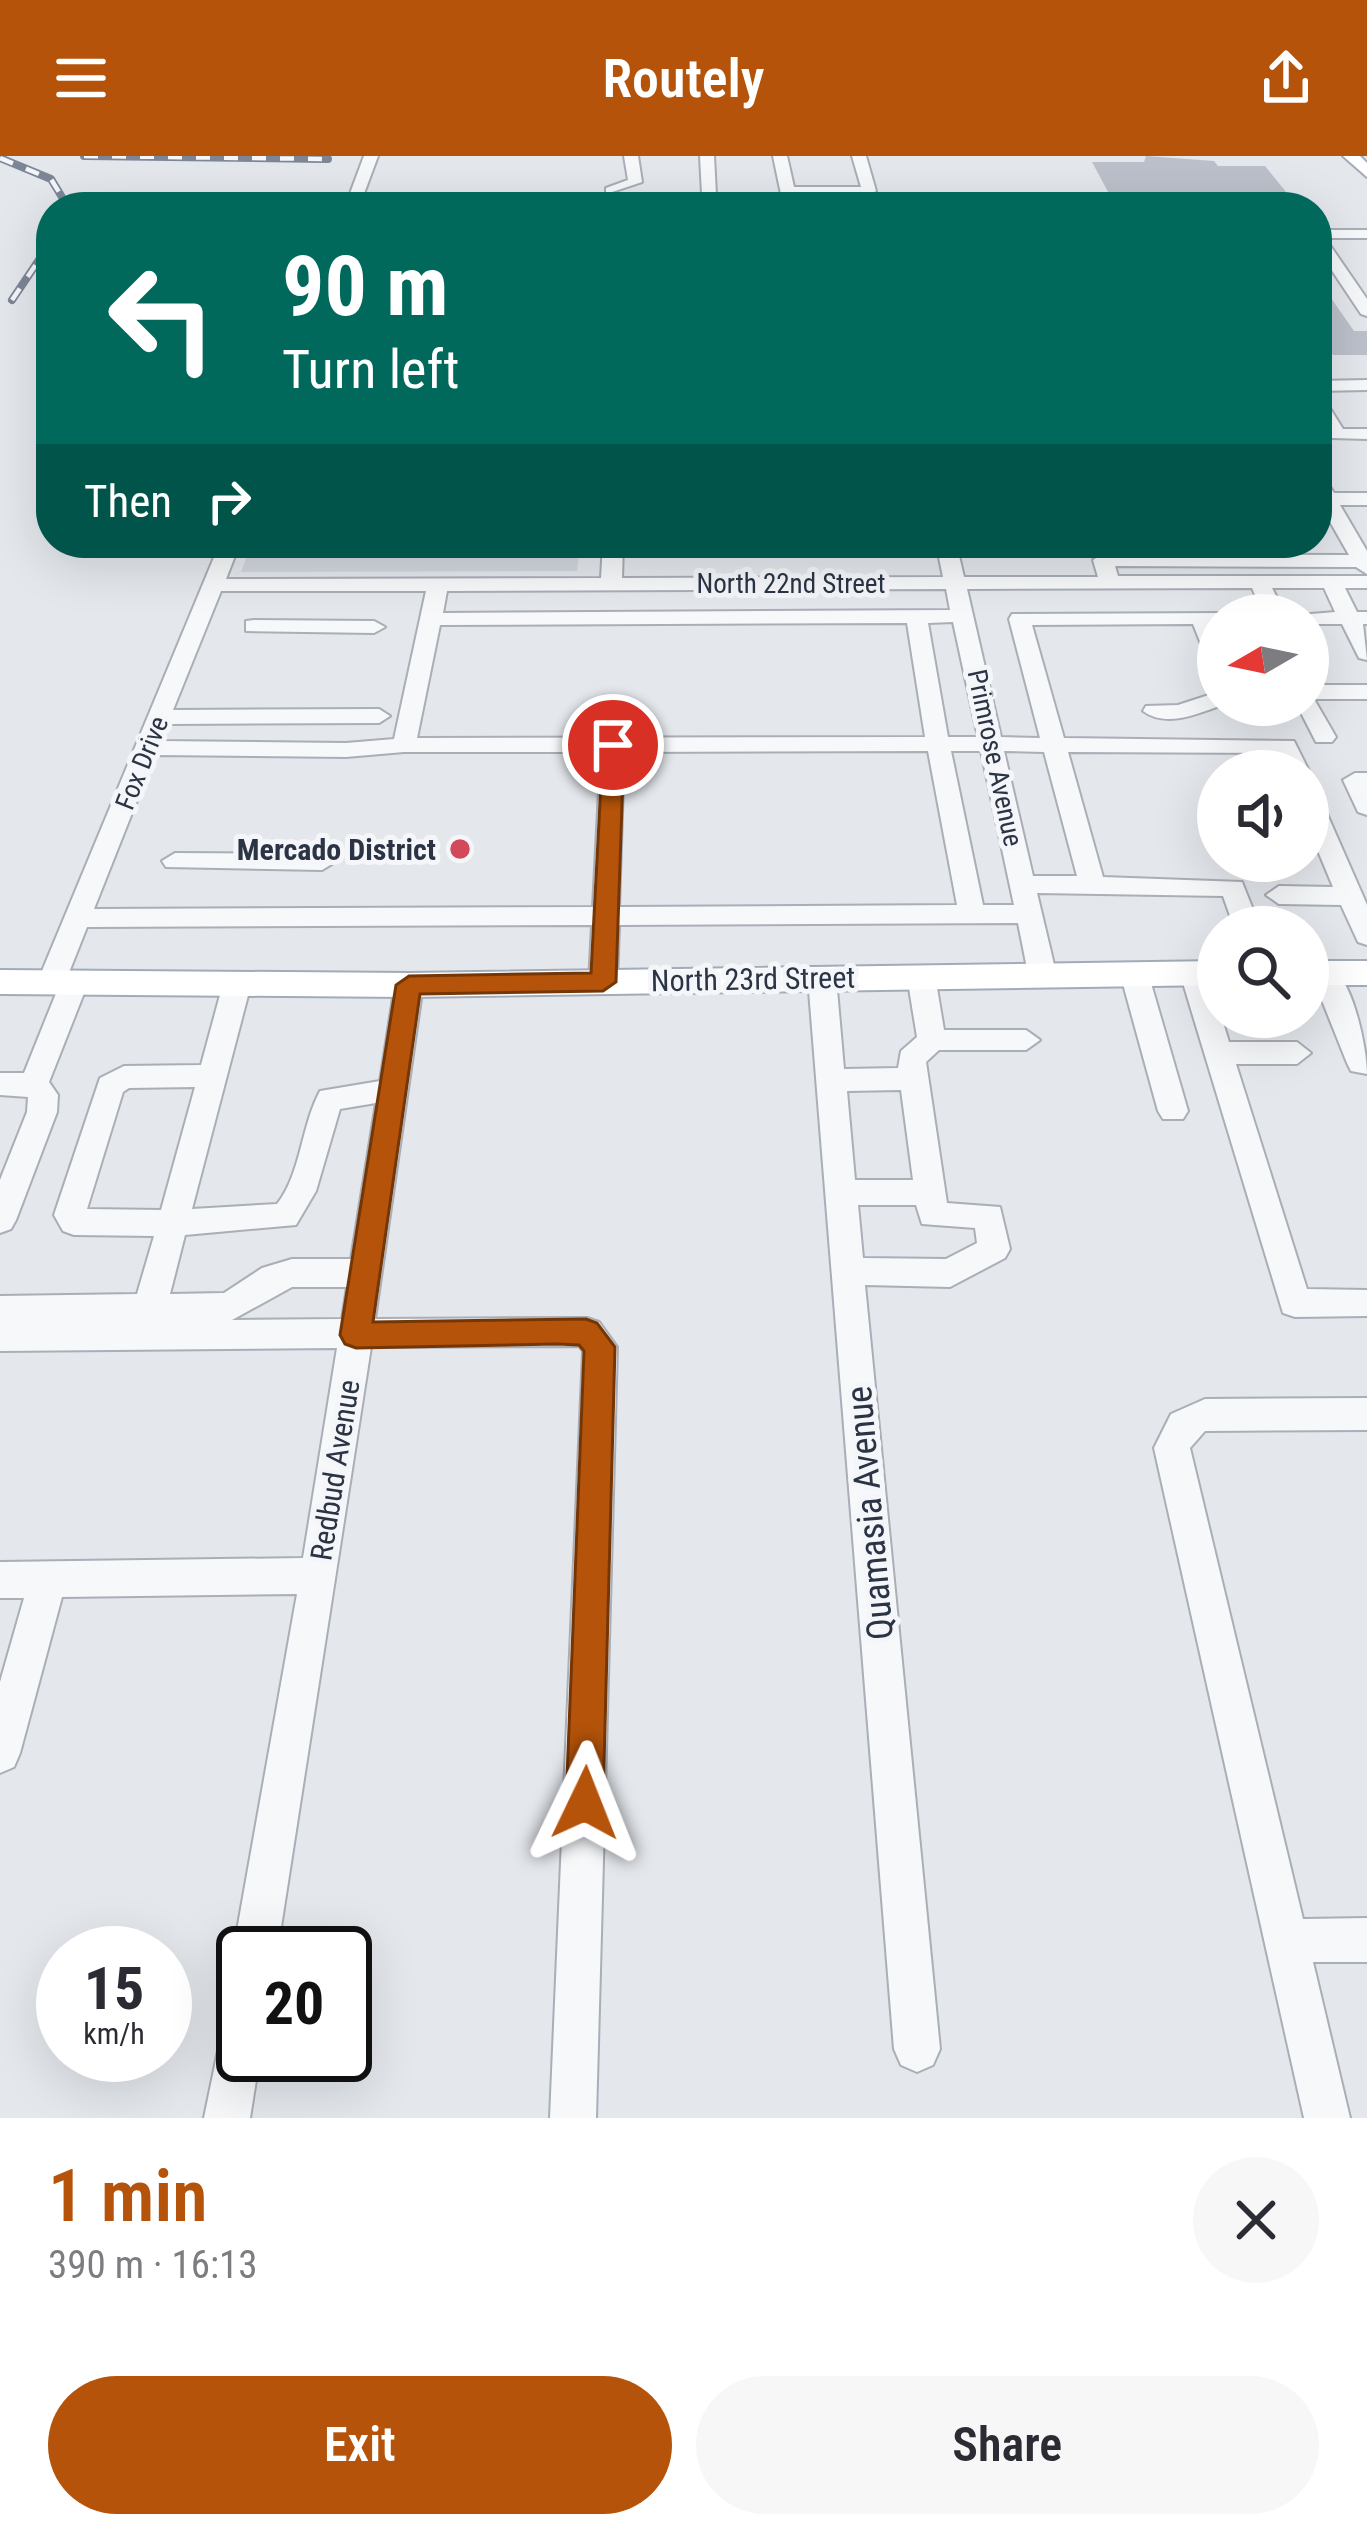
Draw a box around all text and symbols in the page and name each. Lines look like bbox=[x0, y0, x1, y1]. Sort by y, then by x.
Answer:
icon: menu bbox=[48, 45, 114, 111]
icon: share bbox=[1253, 45, 1319, 111]
text: Routely bbox=[602, 47, 765, 110]
text: 90 m bbox=[282, 237, 449, 336]
icon: left bbox=[84, 240, 240, 396]
text: Turn left bbox=[282, 338, 459, 401]
icon: right bbox=[196, 468, 262, 534]
text: Then bbox=[84, 475, 172, 528]
street label: North 22nd Street bbox=[697, 568, 886, 600]
north arrow bbox=[1197, 594, 1329, 726]
map controls bbox=[1197, 594, 1329, 1038]
street label: Primrose Avenue bbox=[961, 667, 1029, 849]
pin bbox=[562, 694, 664, 796]
street label: Fox Drive bbox=[109, 712, 175, 814]
icon: arrive bbox=[580, 712, 646, 778]
button: sound bbox=[1197, 750, 1329, 882]
place label: Mercado District bbox=[237, 832, 436, 867]
marker: Mercado District bbox=[447, 836, 473, 862]
button: search bbox=[1197, 906, 1329, 1038]
street label: North 23rd Street bbox=[651, 960, 855, 998]
street label: Redbud Avenue bbox=[303, 1377, 367, 1563]
street label: Quamasia Avenue bbox=[838, 1384, 902, 1642]
position arrow bbox=[522, 1740, 648, 1866]
speed limit sign: 20 bbox=[216, 1926, 372, 2082]
text: 15 bbox=[84, 1953, 144, 2024]
text: km/h bbox=[83, 2016, 145, 2051]
text: 1 min bbox=[48, 2154, 207, 2239]
button: close bbox=[1193, 2157, 1319, 2283]
text: 390 m · 16:13 bbox=[48, 2242, 258, 2288]
button: Exit bbox=[48, 2376, 672, 2514]
button: Share bbox=[696, 2376, 1319, 2514]

